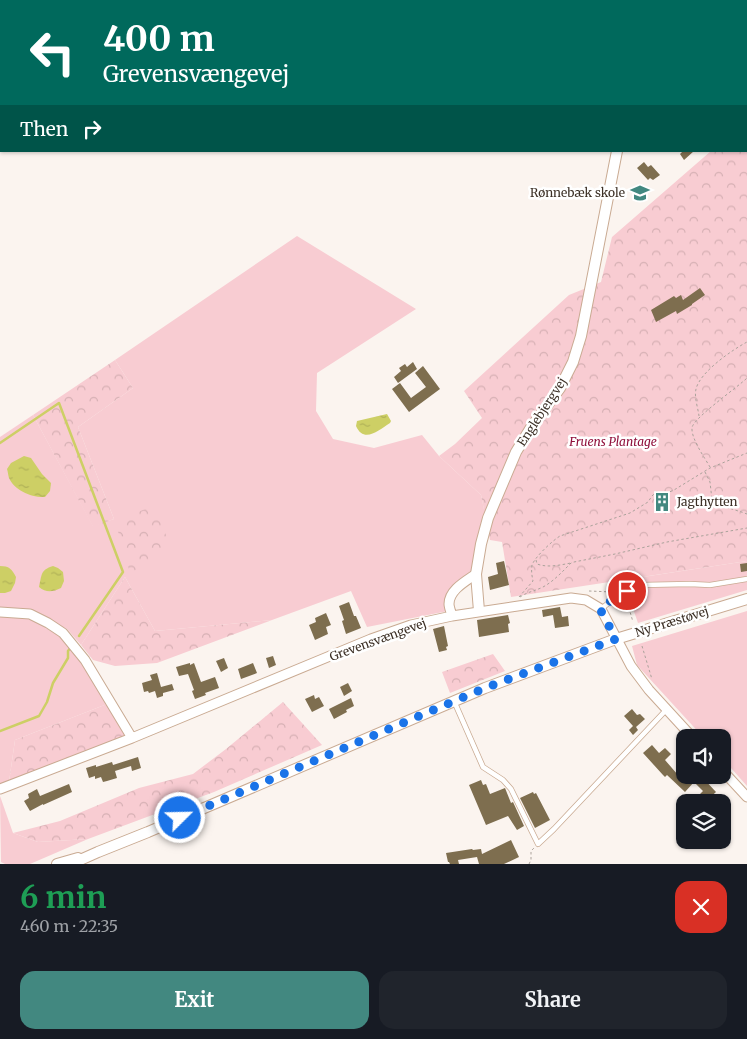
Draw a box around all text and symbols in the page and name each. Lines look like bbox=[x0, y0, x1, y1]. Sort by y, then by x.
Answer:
text: 400 m bbox=[103, 17, 215, 61]
icon: left bbox=[20, 20, 85, 85]
text: Grevensvængevej bbox=[103, 60, 289, 88]
icon: right bbox=[78, 115, 106, 143]
text: Then bbox=[20, 117, 68, 141]
school or university icon: Rønnebæk skole bbox=[629, 182, 651, 204]
place label: Rønnebæk skole bbox=[530, 185, 625, 200]
street label: Englebjergvej bbox=[514, 374, 569, 449]
park label: Fruens Plantage bbox=[568, 434, 657, 449]
building icon: Jagthytten bbox=[651, 491, 673, 513]
place label: Jagthytten bbox=[676, 494, 738, 509]
pin bbox=[606, 570, 648, 612]
icon: arrive bbox=[613, 577, 641, 605]
street label: Ny Præstøvej bbox=[633, 603, 710, 640]
street label: Grevensvængevej bbox=[328, 615, 428, 664]
map controls bbox=[676, 729, 731, 849]
button: sound bbox=[676, 729, 731, 784]
position arrow bbox=[153, 791, 205, 843]
button: layers bbox=[676, 794, 731, 849]
text: 6 min bbox=[20, 878, 106, 916]
button: close bbox=[675, 881, 727, 933]
text: 460 m · 22:35 bbox=[20, 916, 118, 936]
button: Exit bbox=[20, 971, 369, 1029]
button: Share bbox=[379, 971, 727, 1029]

